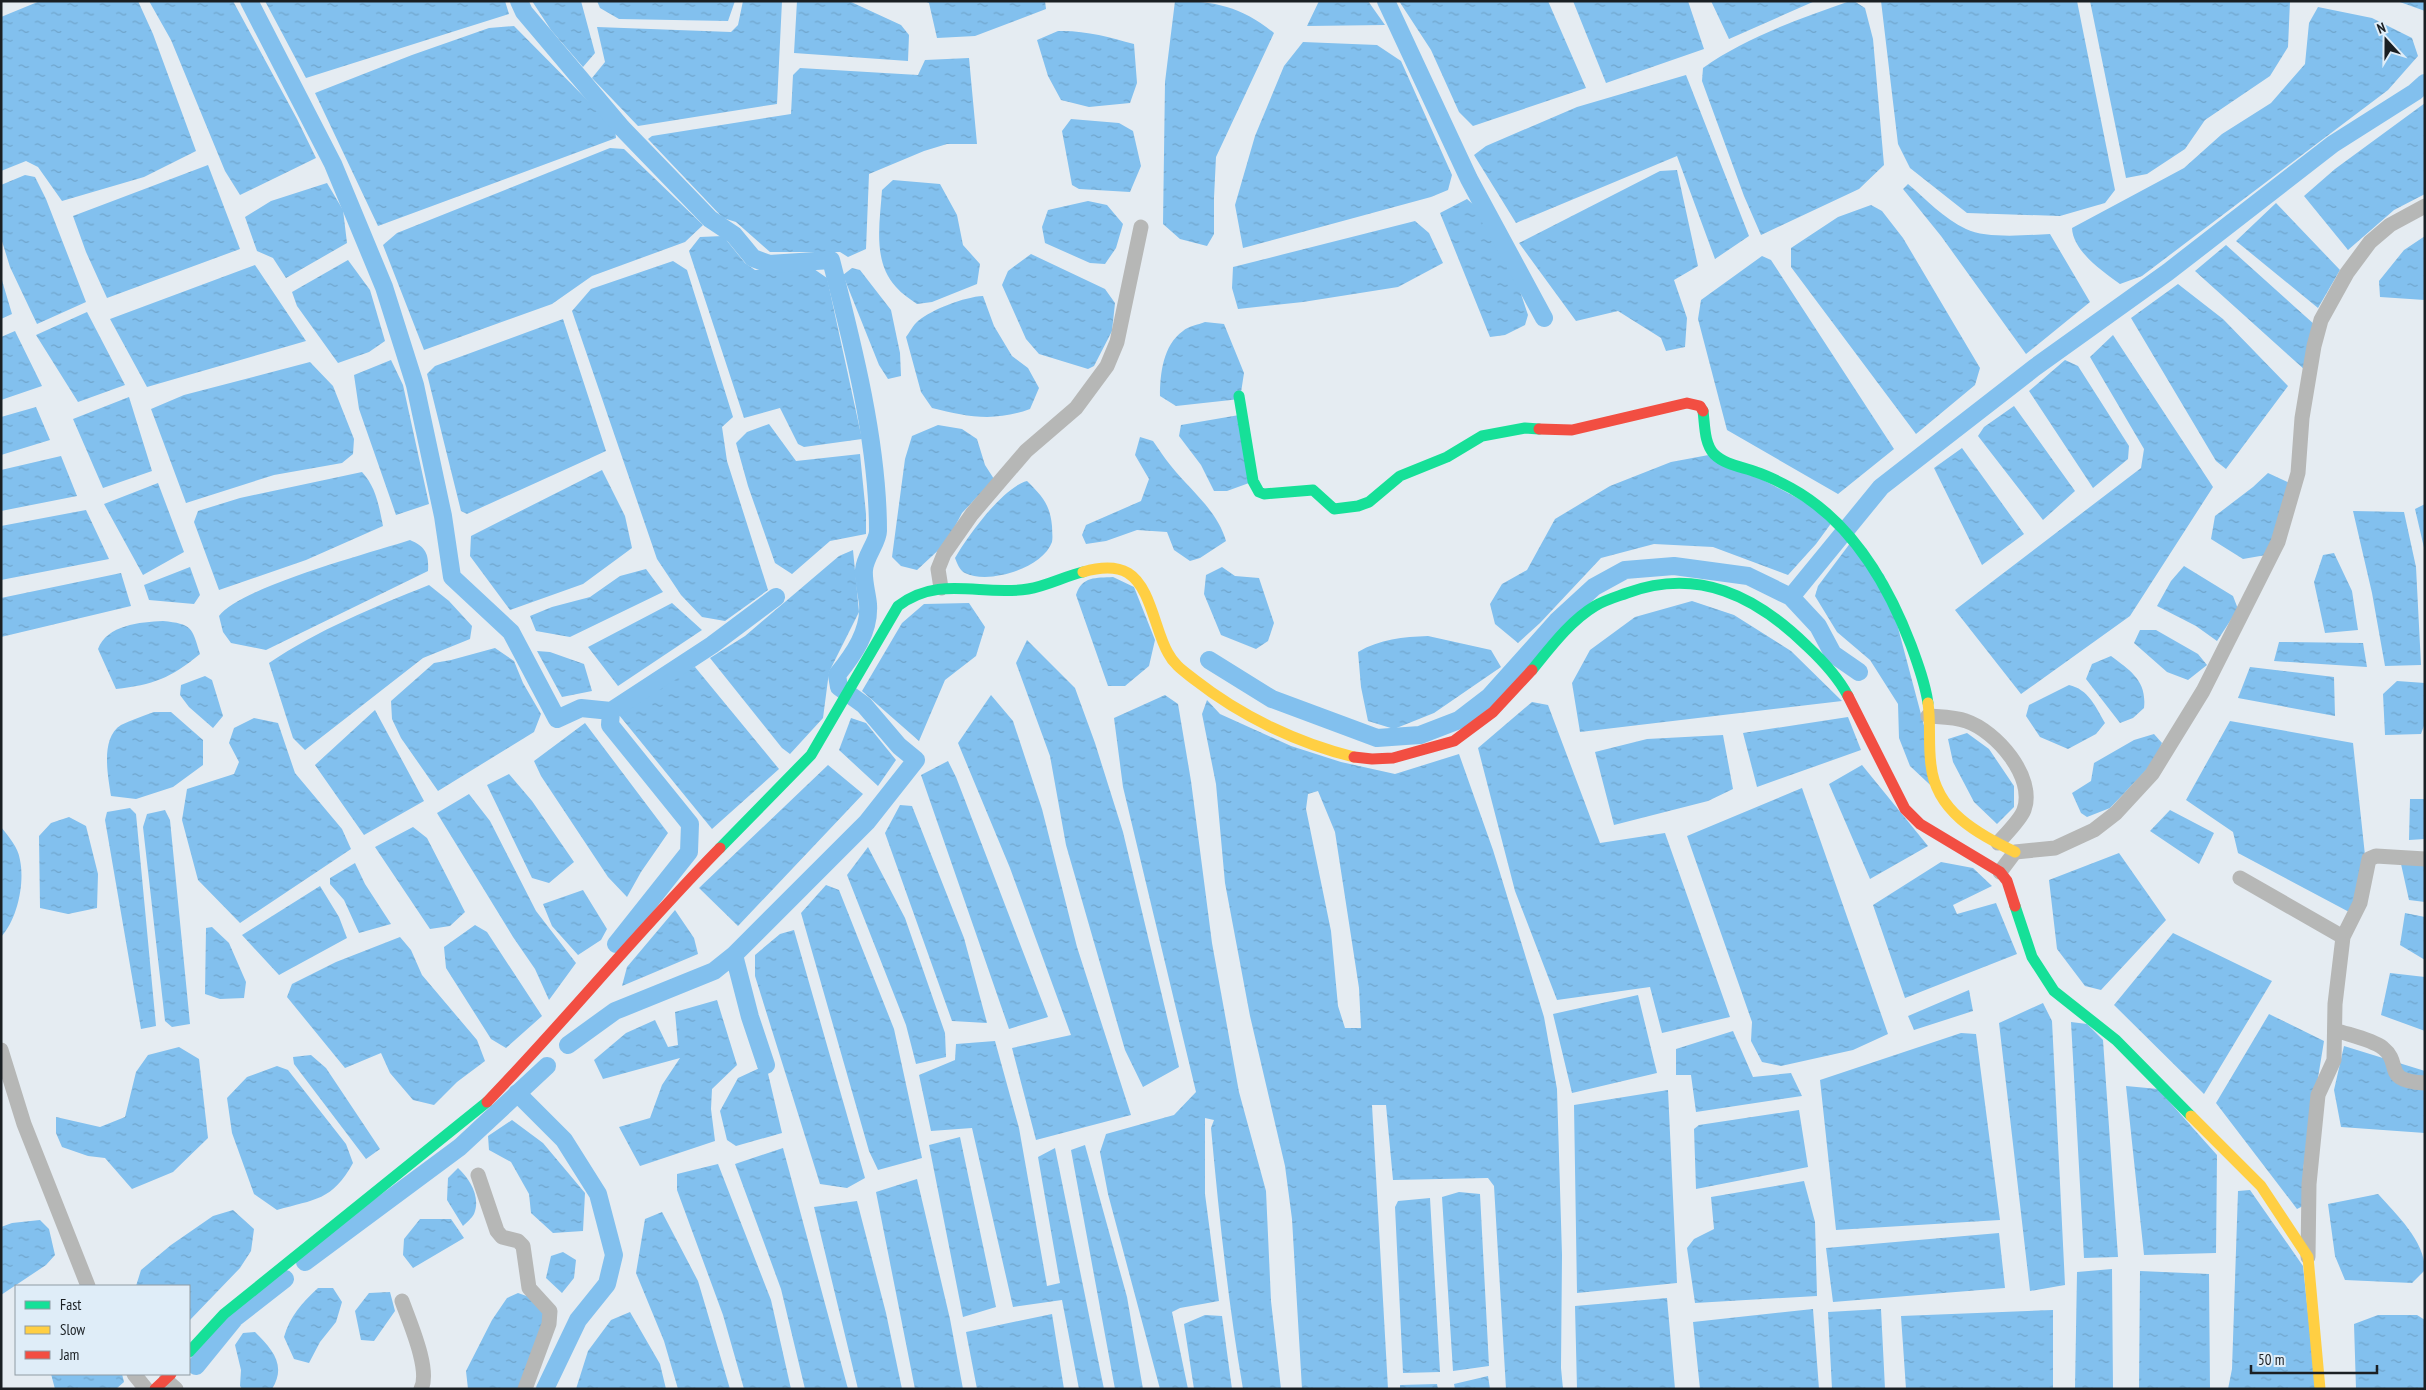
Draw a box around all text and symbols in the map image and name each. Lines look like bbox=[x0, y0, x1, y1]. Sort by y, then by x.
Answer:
north arrow bbox=[2361, 15, 2411, 65]
text: N bbox=[2375, 18, 2388, 38]
legend bbox=[15, 1285, 190, 1375]
text: Fast bbox=[60, 1295, 81, 1314]
text: Slow bbox=[60, 1320, 85, 1339]
scale bar bbox=[2251, 1342, 2377, 1374]
text: Jam bbox=[59, 1345, 79, 1364]
text: 50 m bbox=[2258, 1350, 2284, 1369]

